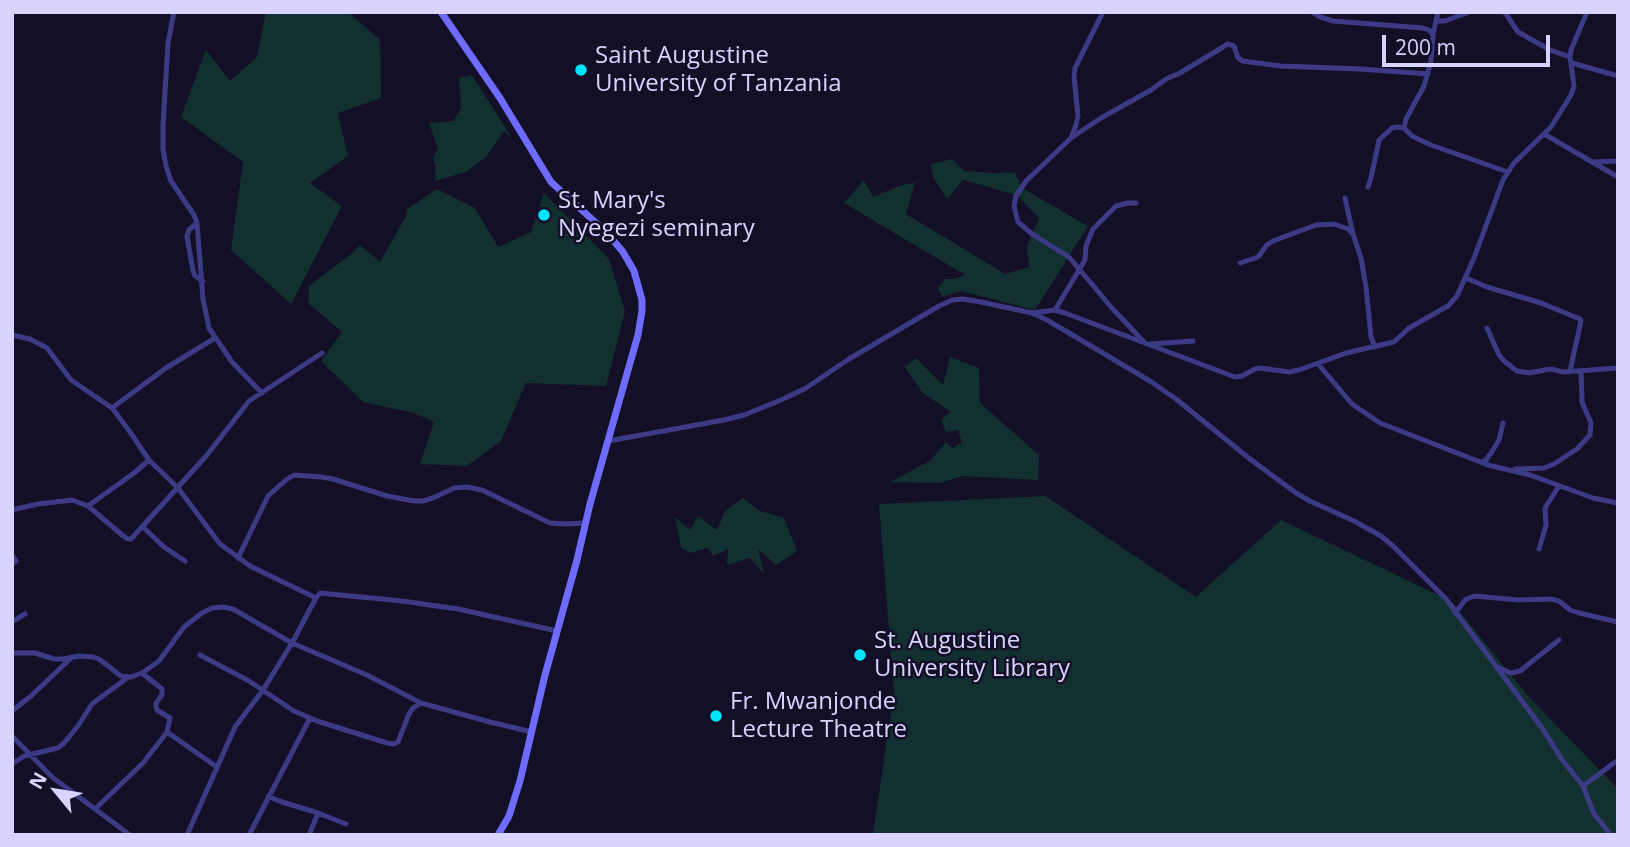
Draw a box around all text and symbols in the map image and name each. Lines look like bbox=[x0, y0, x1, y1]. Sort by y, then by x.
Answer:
scale bar bbox=[1385, 21, 1553, 65]
text: 200 m bbox=[1395, 33, 1456, 61]
place label: Saint Augustine University of Tanzania bbox=[595, 42, 842, 98]
marker: Saint Augustine University of Tanzania bbox=[573, 62, 589, 78]
place label: St. Mary's Nyegezi seminary bbox=[558, 187, 755, 243]
marker: St. Mary's Nyegezi seminary bbox=[536, 207, 552, 223]
place label: St. Augustine University Library bbox=[874, 627, 1070, 683]
marker: St. Augustine University Library bbox=[852, 647, 868, 663]
place label: Fr. Mwanjonde Lecture Theatre bbox=[730, 688, 907, 744]
marker: Fr. Mwanjonde Lecture Theatre bbox=[708, 708, 724, 724]
north arrow bbox=[21, 756, 91, 826]
text: N bbox=[23, 767, 53, 794]

